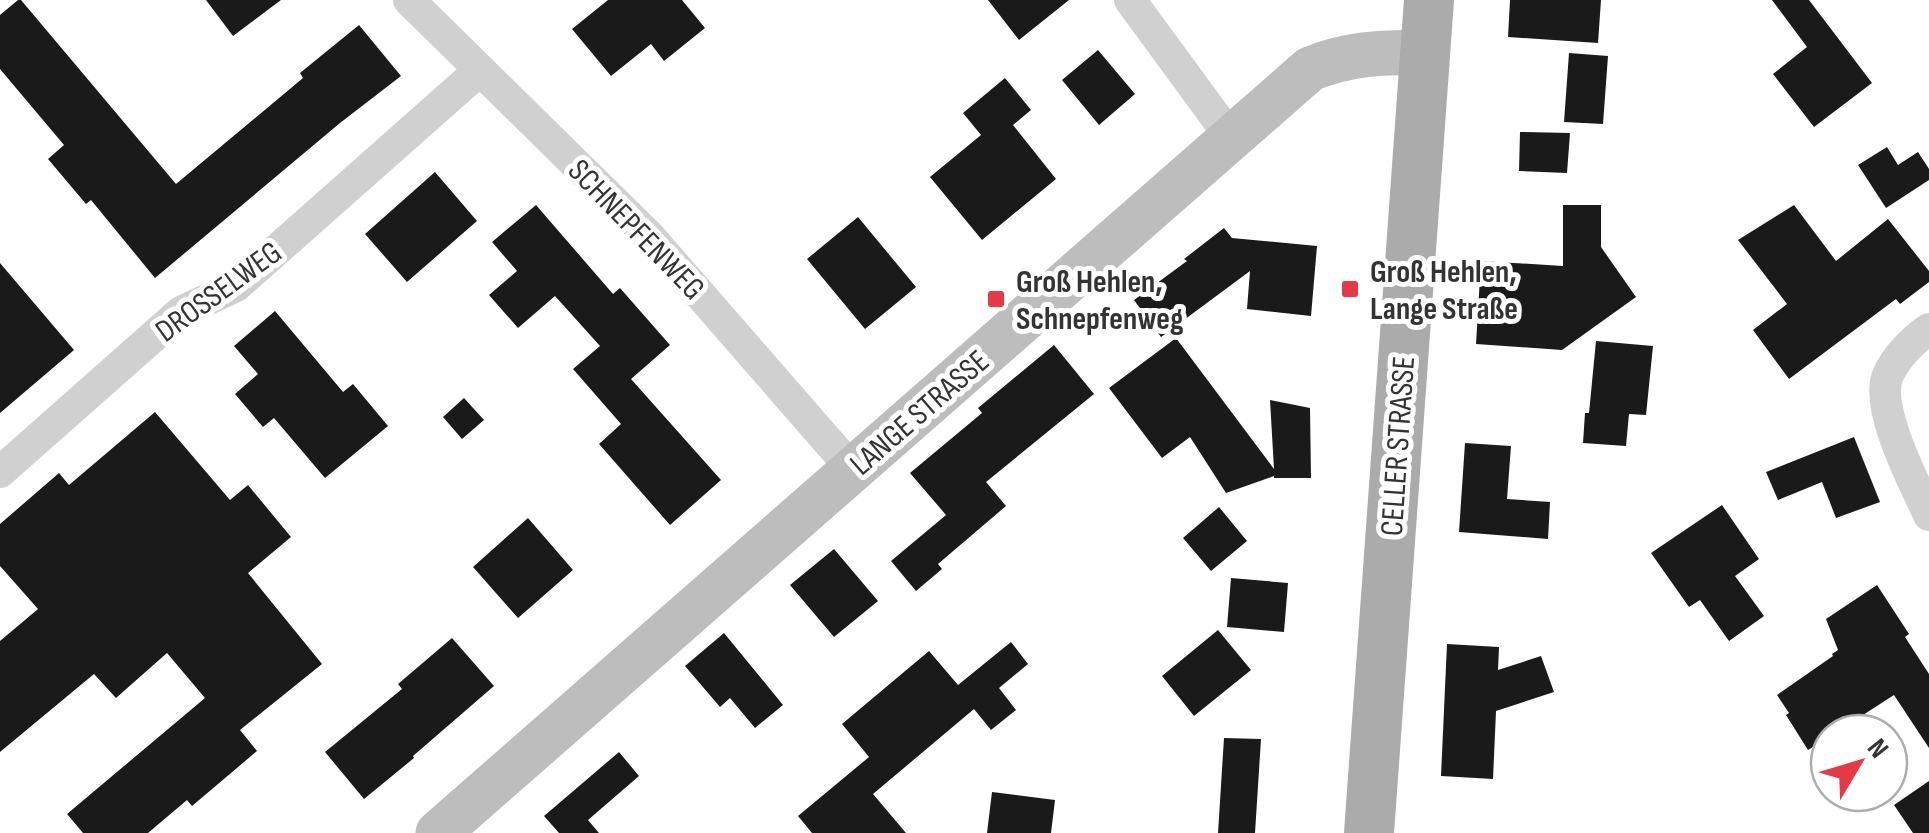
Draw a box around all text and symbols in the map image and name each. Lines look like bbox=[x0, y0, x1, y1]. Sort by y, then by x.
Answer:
street label: SCHNEPFENWEG bbox=[559, 152, 713, 308]
street label: DROSSELWEG bbox=[148, 233, 290, 351]
place label: Groß Hehlen, Lange Straße bbox=[1370, 253, 1518, 329]
place label: Groß Hehlen, Schnepfenweg bbox=[1016, 263, 1184, 339]
marker: Groß Hehlen, Lange Straße bbox=[1339, 278, 1361, 300]
marker: Groß Hehlen, Schnepfenweg bbox=[985, 288, 1007, 310]
street label: LANGE STRASSE bbox=[843, 342, 997, 484]
street label: CELLER STRASSE bbox=[1373, 355, 1424, 537]
north arrow bbox=[1809, 713, 1909, 813]
text: N bbox=[1860, 732, 1895, 765]

